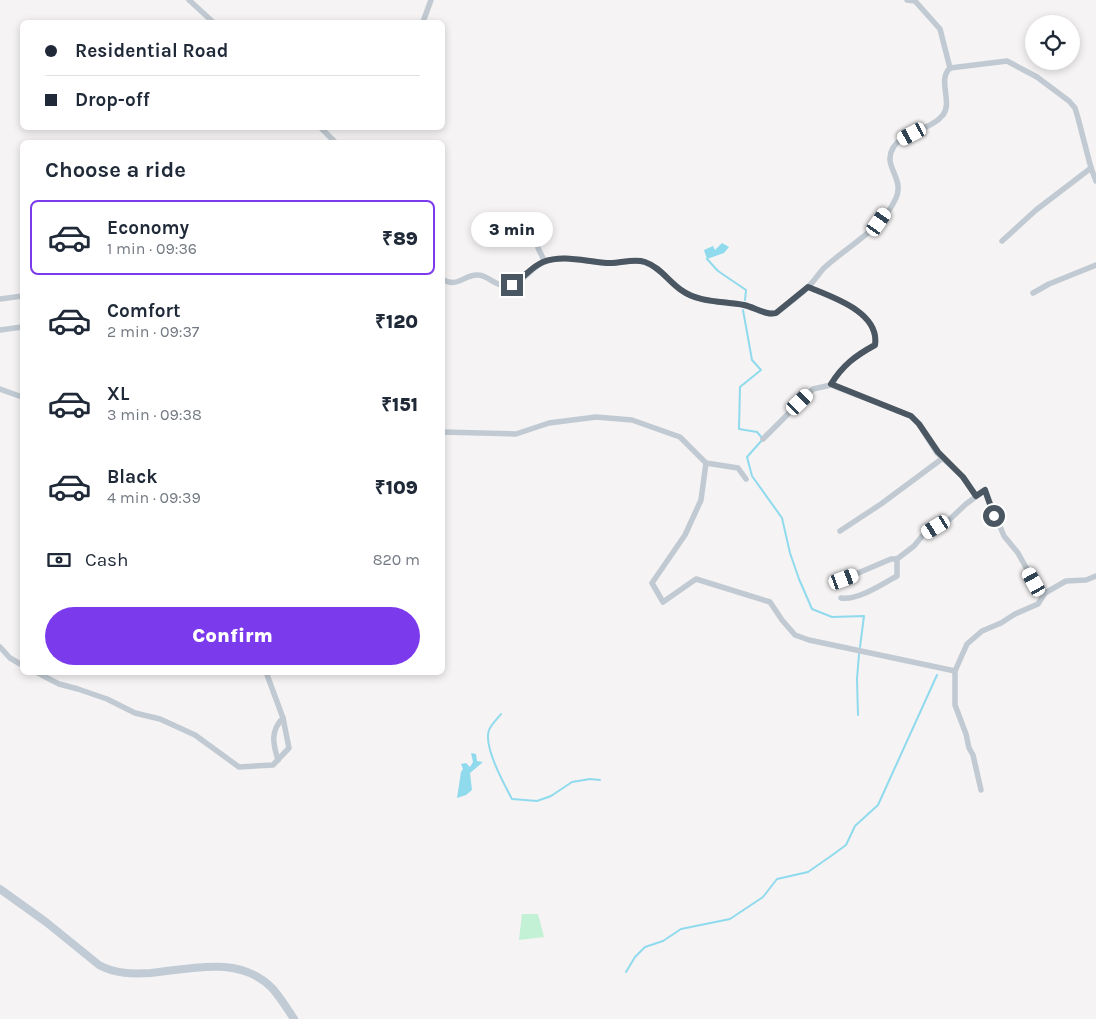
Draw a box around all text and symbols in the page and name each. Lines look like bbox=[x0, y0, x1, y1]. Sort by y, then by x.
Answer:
map controls bbox=[1025, 15, 1080, 70]
button: locate bbox=[1025, 15, 1080, 70]
text: Residential Road bbox=[75, 40, 228, 62]
text: Drop-off bbox=[75, 89, 150, 111]
car bbox=[895, 120, 928, 148]
text: Choose a ride bbox=[45, 157, 186, 183]
car bbox=[864, 205, 893, 239]
callout: 3 min bbox=[471, 212, 553, 248]
icon: car bbox=[47, 215, 92, 260]
text: Economy bbox=[107, 217, 189, 239]
text: 3 min bbox=[489, 220, 535, 239]
text: ₹89 bbox=[382, 228, 418, 250]
text: 1 min · 09:36 bbox=[107, 239, 197, 258]
route end bbox=[501, 274, 523, 296]
icon: car bbox=[47, 298, 92, 343]
text: Comfort bbox=[107, 300, 181, 322]
text: ₹120 bbox=[375, 311, 418, 333]
text: 2 min · 09:37 bbox=[107, 322, 199, 341]
icon: car bbox=[47, 381, 92, 426]
text: XL bbox=[107, 383, 129, 405]
car bbox=[783, 386, 816, 418]
text: ₹151 bbox=[381, 394, 418, 416]
text: 3 min · 09:38 bbox=[107, 405, 202, 424]
icon: car bbox=[47, 464, 92, 509]
text: Black bbox=[107, 466, 158, 488]
text: ₹109 bbox=[375, 477, 418, 499]
text: 4 min · 09:39 bbox=[107, 488, 201, 507]
route start bbox=[983, 505, 1005, 527]
car bbox=[919, 513, 952, 541]
icon: cash bbox=[45, 546, 73, 574]
text: Cash bbox=[85, 549, 129, 571]
text: 820 m bbox=[373, 550, 420, 569]
car bbox=[1020, 565, 1047, 599]
car bbox=[827, 567, 860, 591]
button: Confirm bbox=[45, 607, 420, 665]

